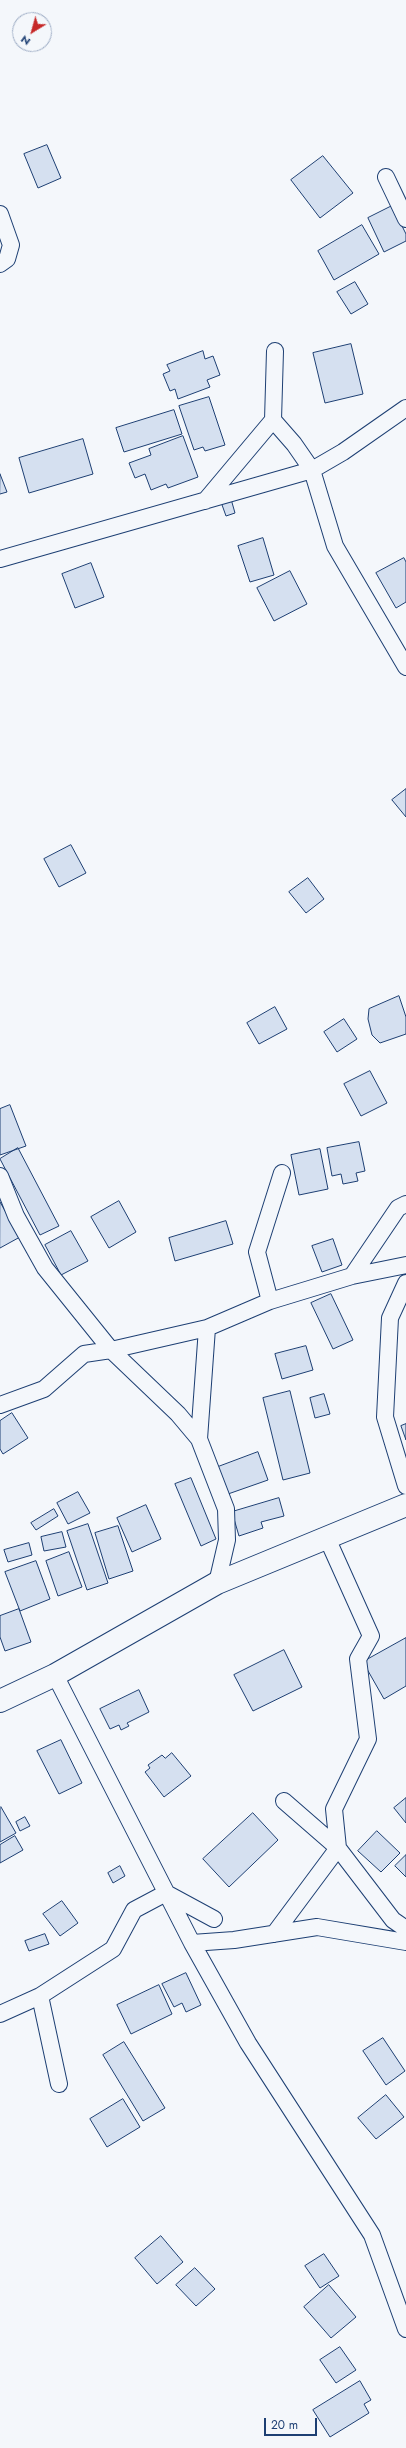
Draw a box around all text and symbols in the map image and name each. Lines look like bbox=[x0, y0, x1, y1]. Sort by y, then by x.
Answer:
north arrow bbox=[12, 12, 52, 52]
text: N bbox=[17, 32, 34, 50]
scale bar bbox=[266, 2410, 319, 2436]
text: 20 m bbox=[271, 2416, 298, 2434]

